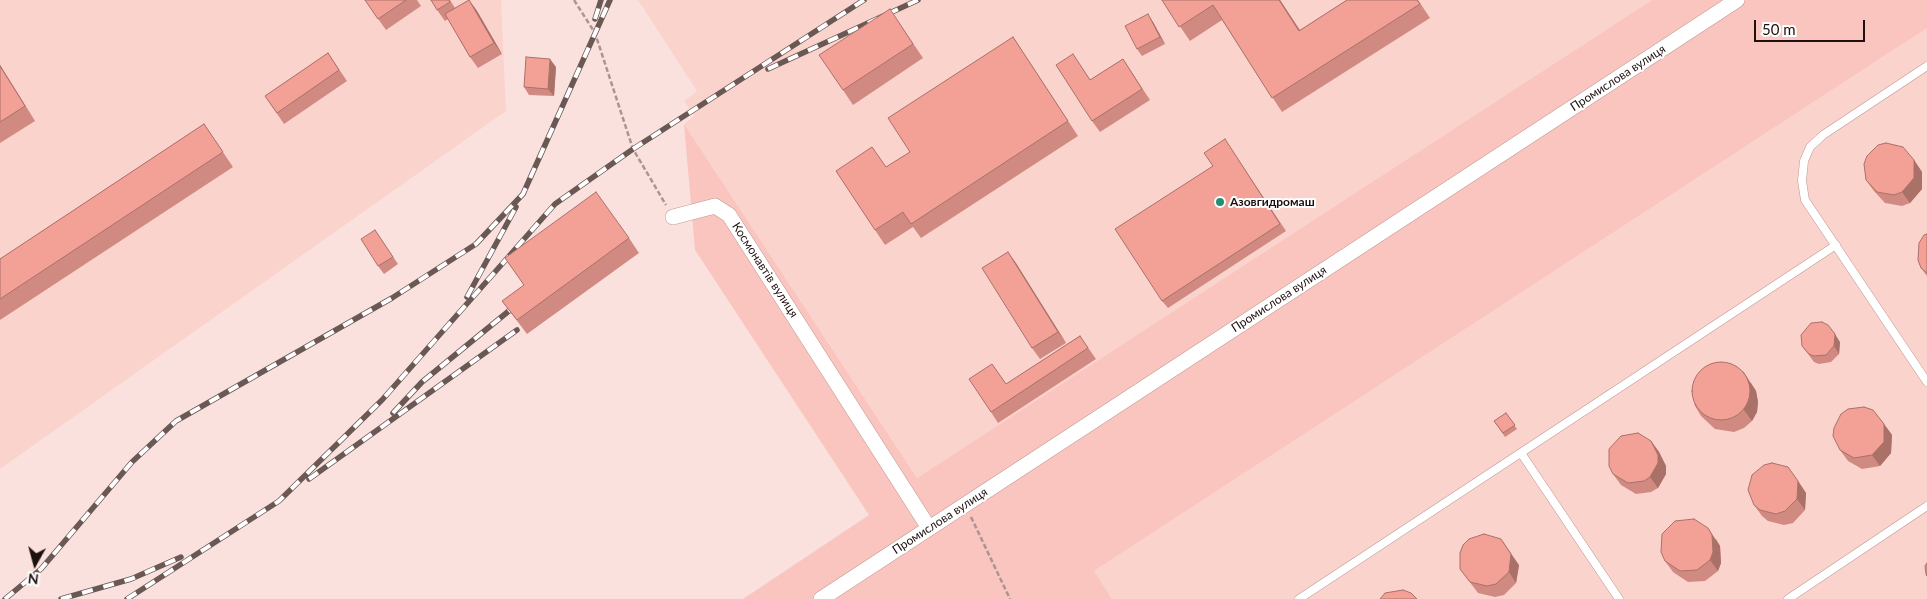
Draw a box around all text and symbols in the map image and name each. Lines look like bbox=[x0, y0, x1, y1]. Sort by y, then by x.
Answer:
scale bar bbox=[1757, 10, 1868, 42]
text: 50 m bbox=[1762, 20, 1796, 38]
street label: Промислова вулиця bbox=[1568, 42, 1668, 114]
place label: Азовгидромаш bbox=[1230, 195, 1315, 209]
marker: Азовгидромаш bbox=[1214, 196, 1226, 208]
street label: Космонавтів вулиця bbox=[729, 220, 801, 320]
street label: Промислова вулиця bbox=[1229, 263, 1329, 335]
street label: Промислова вулиця bbox=[890, 485, 990, 557]
north arrow bbox=[10, 539, 60, 589]
text: N bbox=[27, 570, 40, 588]

